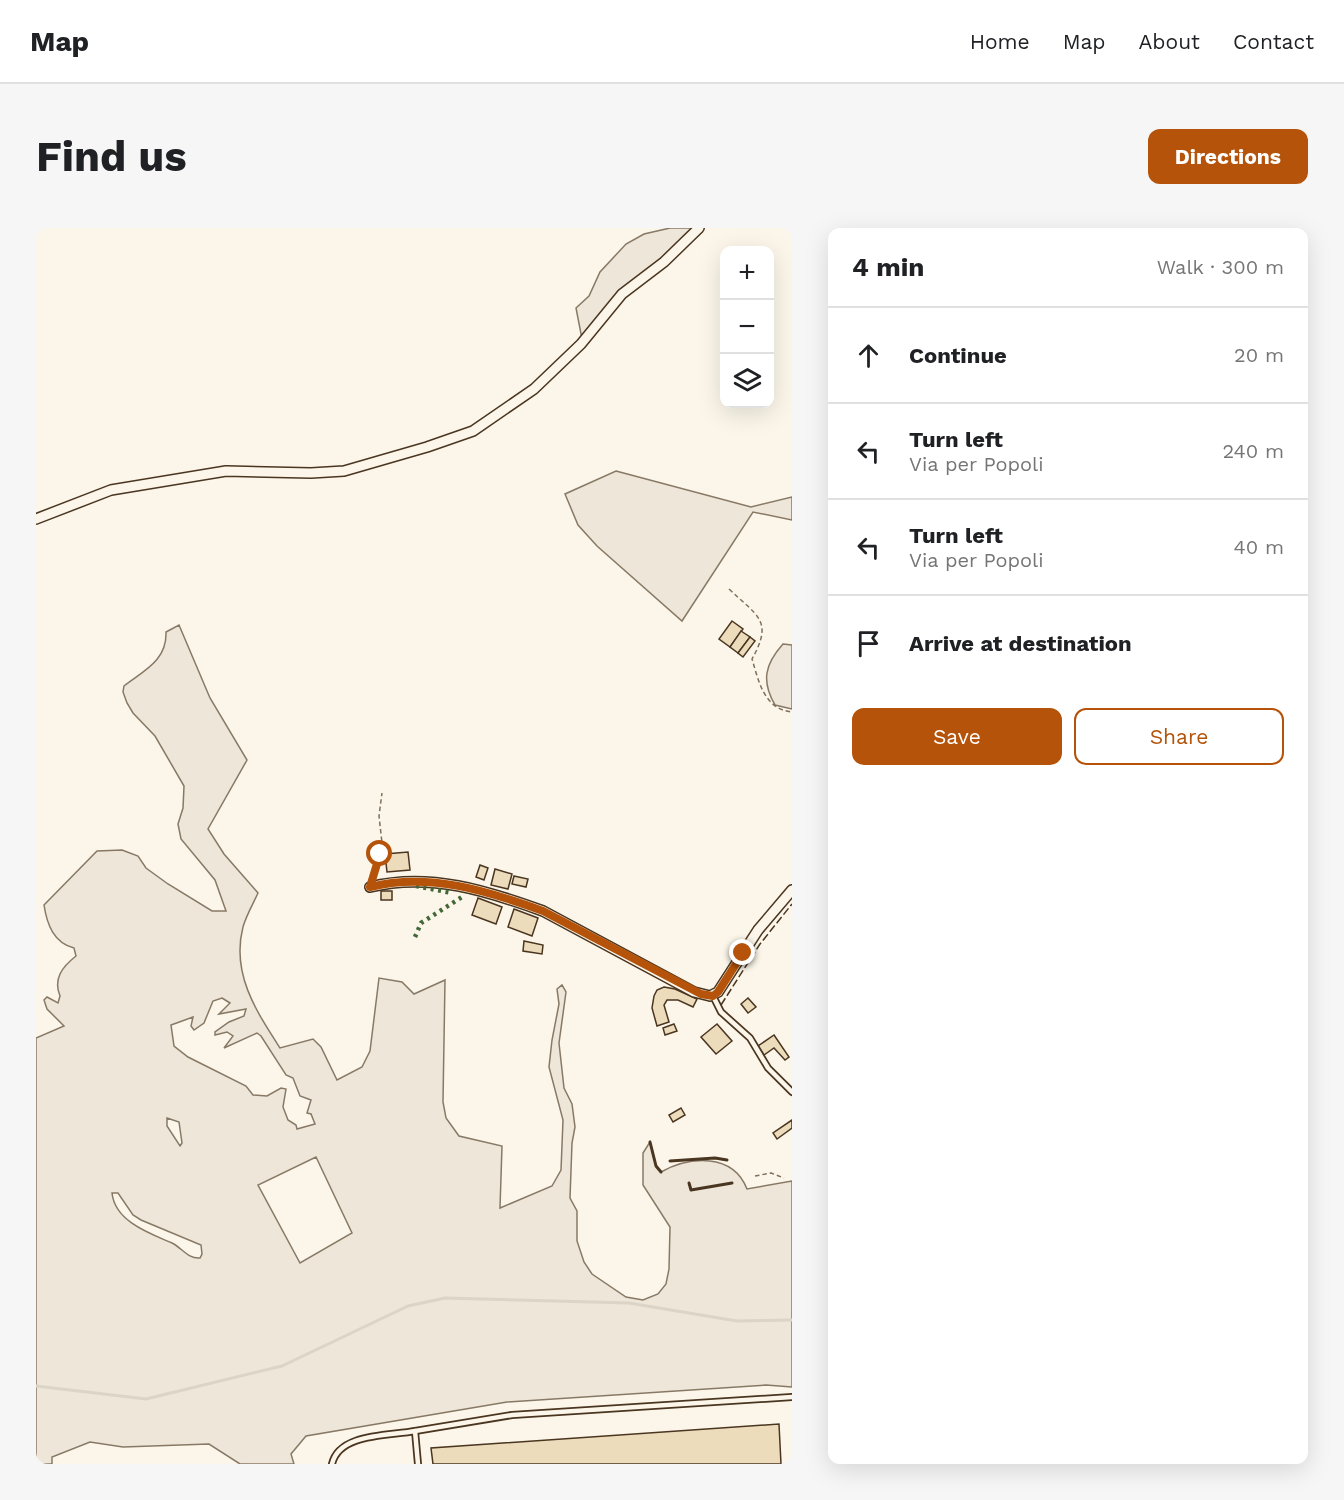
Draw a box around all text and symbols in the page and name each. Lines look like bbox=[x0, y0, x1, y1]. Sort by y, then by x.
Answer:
text: Map bbox=[30, 25, 89, 58]
text: Home bbox=[970, 29, 1030, 54]
text: Map bbox=[1063, 29, 1106, 54]
text: About bbox=[1139, 29, 1200, 54]
text: Contact bbox=[1233, 29, 1314, 54]
button: Directions bbox=[1148, 129, 1308, 184]
text: Find us bbox=[36, 132, 187, 181]
map controls bbox=[720, 246, 774, 408]
button: + bbox=[720, 246, 774, 300]
text: 4 min bbox=[852, 252, 924, 282]
text: Walk · 300 m bbox=[1157, 255, 1284, 279]
button: − bbox=[720, 300, 774, 354]
icon: ahead bbox=[852, 339, 885, 372]
text: Continue bbox=[909, 343, 1007, 368]
text: 20 m bbox=[1234, 343, 1284, 367]
button: layers bbox=[720, 354, 774, 408]
text: Turn left bbox=[909, 427, 1003, 452]
icon: left bbox=[852, 435, 885, 468]
text: 240 m bbox=[1222, 439, 1284, 463]
text: Via per Popoli bbox=[909, 452, 1044, 476]
text: Turn left bbox=[909, 523, 1003, 548]
icon: left bbox=[852, 531, 885, 564]
text: 40 m bbox=[1233, 535, 1284, 559]
text: Via per Popoli bbox=[909, 548, 1044, 572]
icon: arrive bbox=[852, 627, 885, 660]
text: Arrive at destination bbox=[909, 631, 1132, 656]
button: Save bbox=[852, 708, 1062, 765]
button: Share bbox=[1074, 708, 1284, 765]
route start bbox=[366, 840, 392, 866]
route end bbox=[729, 939, 755, 965]

